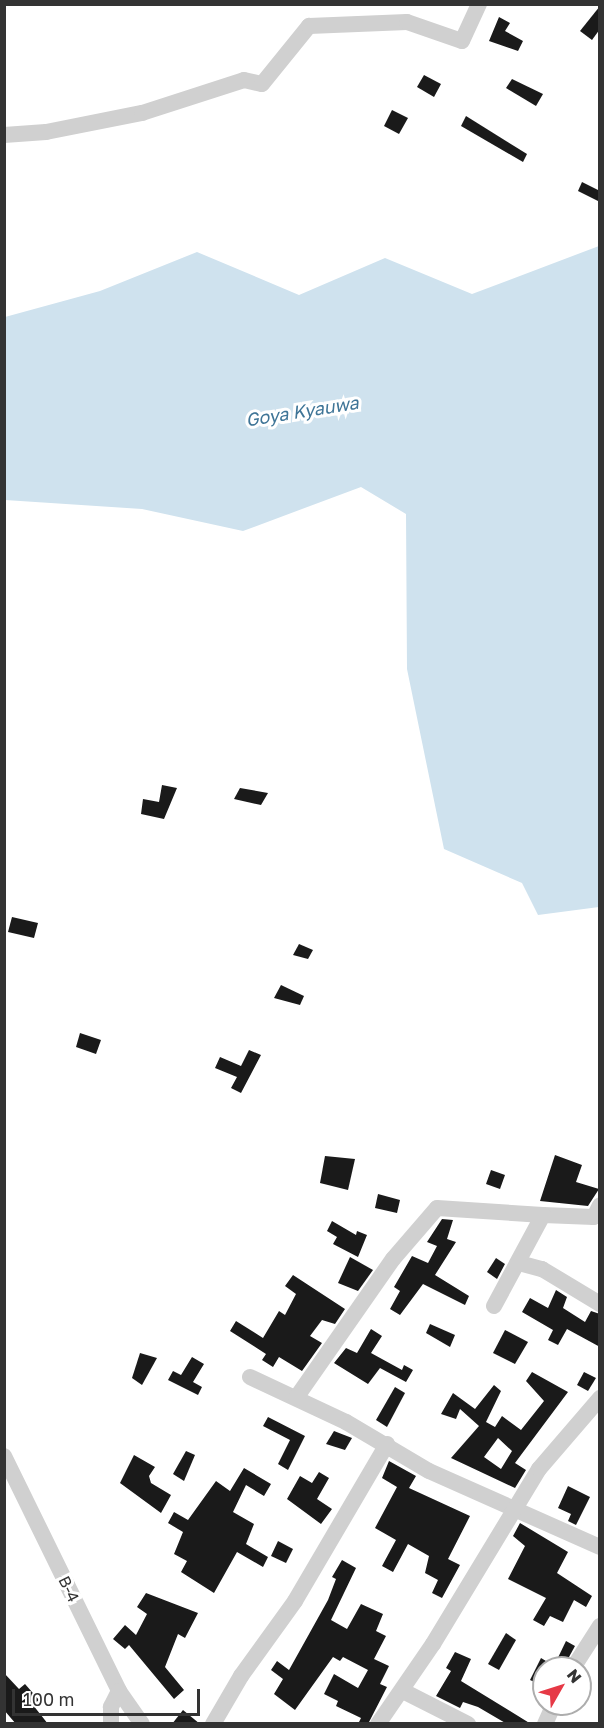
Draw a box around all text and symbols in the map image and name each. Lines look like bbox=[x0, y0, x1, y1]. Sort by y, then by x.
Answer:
water label: Goya Kyauwa bbox=[244, 391, 360, 431]
street label: B-4 bbox=[55, 1573, 83, 1605]
north arrow bbox=[532, 1656, 592, 1716]
text: N bbox=[563, 1665, 586, 1687]
scale bar bbox=[15, 1677, 202, 1715]
text: 100 m bbox=[23, 1688, 74, 1710]

